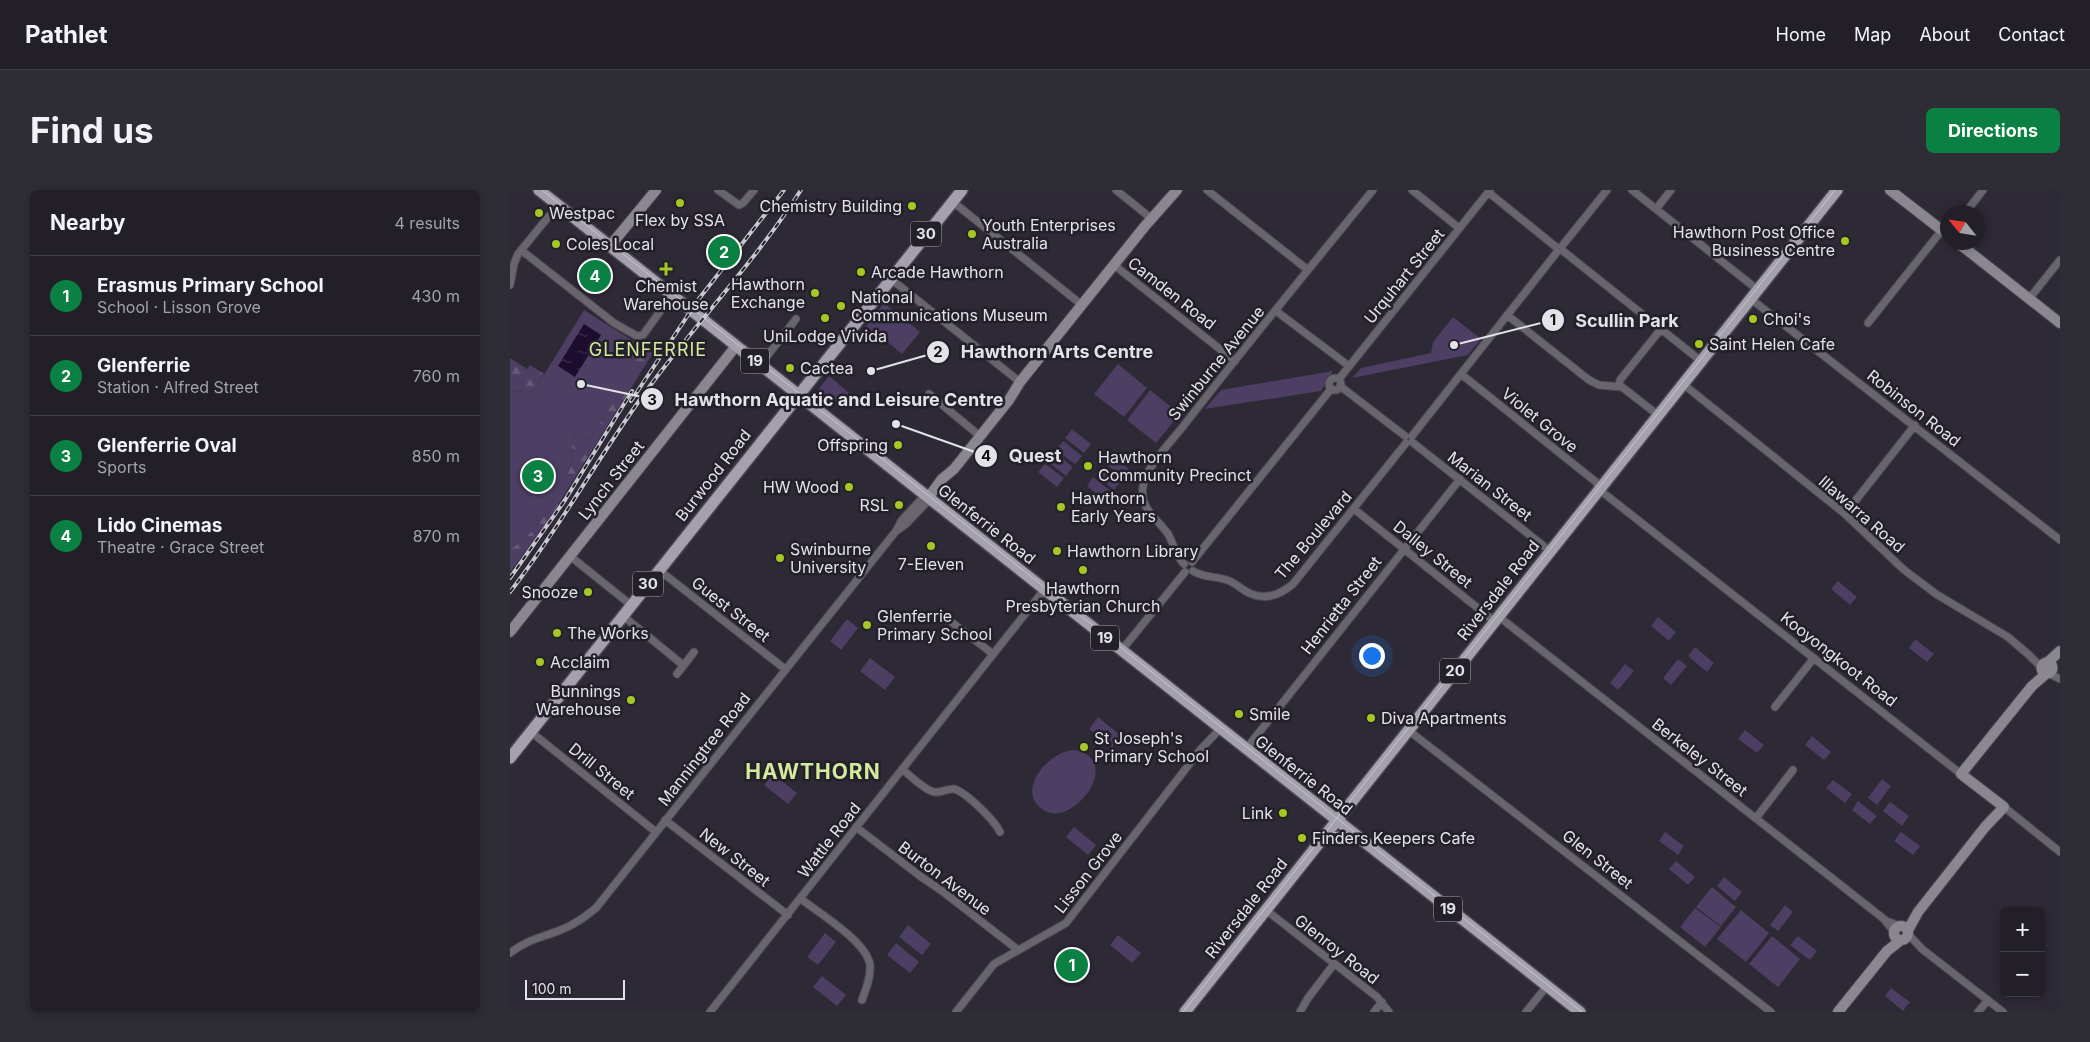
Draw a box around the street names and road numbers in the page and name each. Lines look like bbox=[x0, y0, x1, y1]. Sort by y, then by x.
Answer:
road number: 30 bbox=[911, 222, 941, 246]
street label: Urquhart Street bbox=[1360, 224, 1448, 328]
street label: Camden Road bbox=[1124, 252, 1220, 334]
street label: Swinburne Avenue bbox=[1164, 302, 1268, 424]
road number: 19 bbox=[741, 348, 769, 374]
street label: Robinson Road bbox=[1863, 365, 1965, 451]
street label: Violet Grove bbox=[1498, 383, 1582, 457]
street label: Burwood Road bbox=[671, 425, 755, 525]
street label: Lynch Street bbox=[574, 437, 648, 523]
street label: Marian Street bbox=[1444, 447, 1536, 525]
street label: Illawarra Road bbox=[1815, 471, 1909, 557]
street label: Glenferrie Road bbox=[934, 480, 1040, 568]
street label: The Boulevard bbox=[1270, 487, 1356, 583]
street label: Dalley Street bbox=[1389, 516, 1477, 592]
street label: Riversdale Road bbox=[1453, 536, 1543, 644]
street label: Henrietta Street bbox=[1297, 552, 1385, 658]
road number: 30 bbox=[633, 572, 663, 596]
street label: Guest Street bbox=[688, 572, 774, 646]
street label: Kooyongkoot Road bbox=[1777, 607, 1901, 711]
road number: 19 bbox=[1091, 626, 1119, 650]
road number: 20 bbox=[1440, 658, 1470, 684]
street label: Manningtree Road bbox=[654, 688, 754, 810]
street label: Berkeley Street bbox=[1648, 714, 1752, 800]
street label: Glenferrie Road bbox=[1251, 731, 1357, 819]
street label: Drill Street bbox=[565, 738, 639, 804]
street label: Wattle Road bbox=[793, 798, 865, 882]
street label: New Street bbox=[696, 823, 774, 891]
street label: Glen Street bbox=[1559, 825, 1637, 893]
street label: Lisson Grove bbox=[1050, 827, 1126, 917]
street label: Burton Avenue bbox=[895, 837, 995, 919]
street label: Riversdale Road bbox=[1201, 854, 1291, 962]
road number: 19 bbox=[1434, 896, 1462, 922]
street label: Glenroy Road bbox=[1291, 910, 1383, 988]

